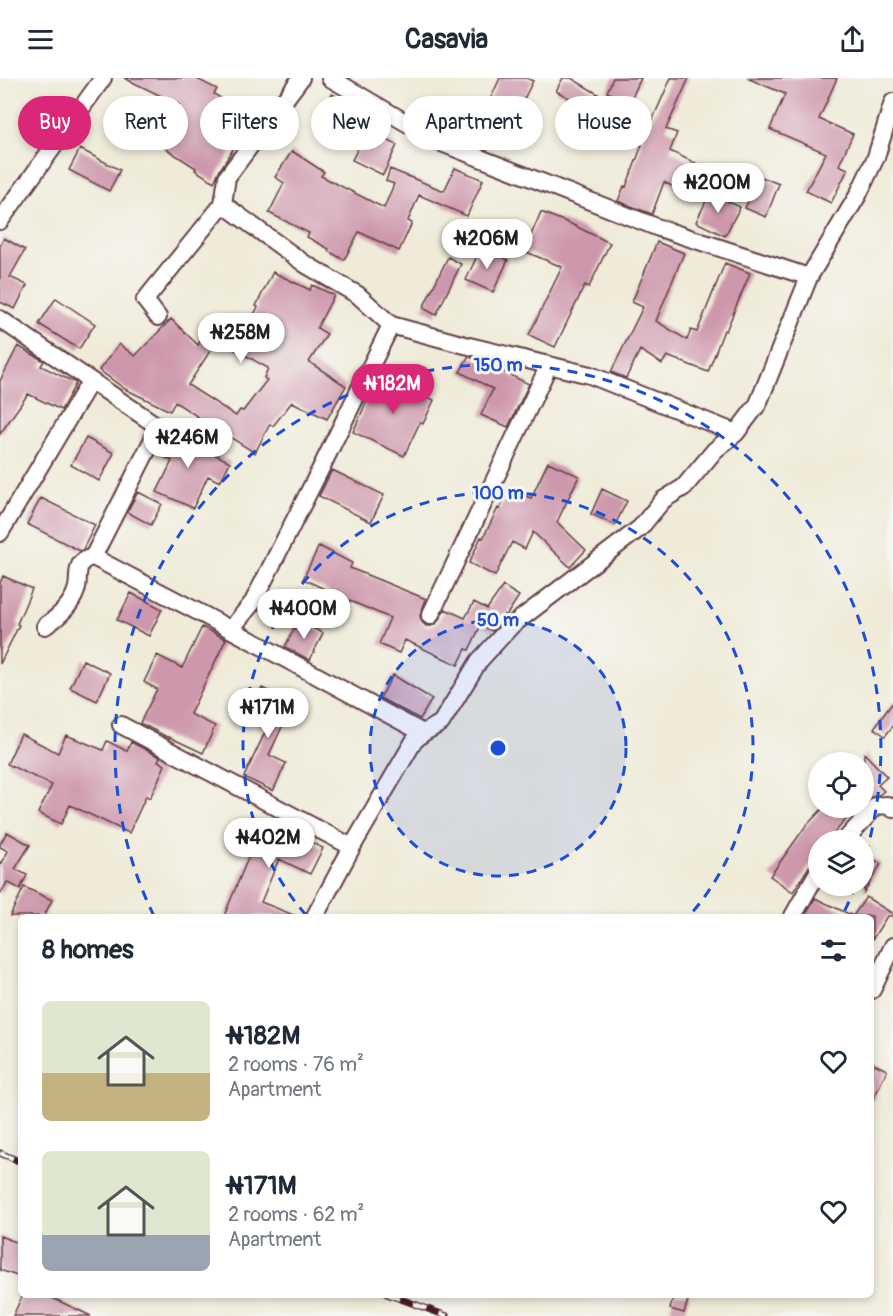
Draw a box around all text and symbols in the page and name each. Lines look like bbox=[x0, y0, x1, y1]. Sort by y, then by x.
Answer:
icon: menu bbox=[24, 23, 57, 56]
text: Casavia bbox=[405, 23, 488, 56]
icon: share bbox=[836, 23, 869, 56]
chip: Buy bbox=[18, 96, 91, 150]
chip: Rent bbox=[103, 96, 188, 150]
chip: Filters bbox=[200, 96, 299, 150]
chip: New bbox=[311, 96, 391, 150]
chip: Apartment bbox=[403, 96, 543, 150]
chip: House bbox=[555, 96, 652, 150]
pin: ₦200M bbox=[676, 163, 760, 214]
text: ₦200M bbox=[686, 170, 750, 195]
pin: ₦206M bbox=[445, 219, 529, 270]
text: ₦206M bbox=[456, 226, 518, 251]
pin: ₦258M bbox=[199, 313, 283, 364]
text: ₦258M bbox=[212, 320, 270, 345]
text: 150 m bbox=[474, 354, 523, 377]
pin: ₦182M bbox=[351, 364, 435, 415]
text: ₦182M bbox=[365, 371, 421, 396]
pin: ₦246M bbox=[146, 418, 230, 469]
text: ₦246M bbox=[158, 425, 218, 450]
text: 100 m bbox=[472, 482, 524, 505]
pin: ₦400M bbox=[262, 589, 346, 640]
text: ₦400M bbox=[271, 596, 337, 621]
text: 50 m bbox=[477, 609, 519, 632]
pin: ₦171M bbox=[226, 688, 310, 739]
text: ₦171M bbox=[242, 695, 294, 720]
centre of rings bbox=[488, 738, 508, 758]
map controls bbox=[808, 752, 874, 896]
button: locate bbox=[808, 752, 874, 818]
pin: ₦402M bbox=[227, 818, 311, 869]
text: ₦402M bbox=[238, 825, 300, 850]
button: layers bbox=[808, 830, 874, 896]
text: 8 homes bbox=[42, 934, 134, 966]
icon: filters bbox=[817, 934, 850, 967]
text: ₦182M bbox=[228, 1020, 300, 1052]
icon: home bbox=[90, 1025, 162, 1097]
icon: heart bbox=[817, 1045, 850, 1078]
text: 2 rooms · 76 m² bbox=[228, 1052, 364, 1077]
text: Apartment bbox=[228, 1077, 321, 1102]
text: ₦171M bbox=[228, 1170, 296, 1202]
icon: home bbox=[90, 1175, 162, 1247]
icon: heart bbox=[817, 1195, 850, 1228]
text: 2 rooms · 62 m² bbox=[228, 1202, 364, 1227]
text: Apartment bbox=[228, 1227, 321, 1252]

